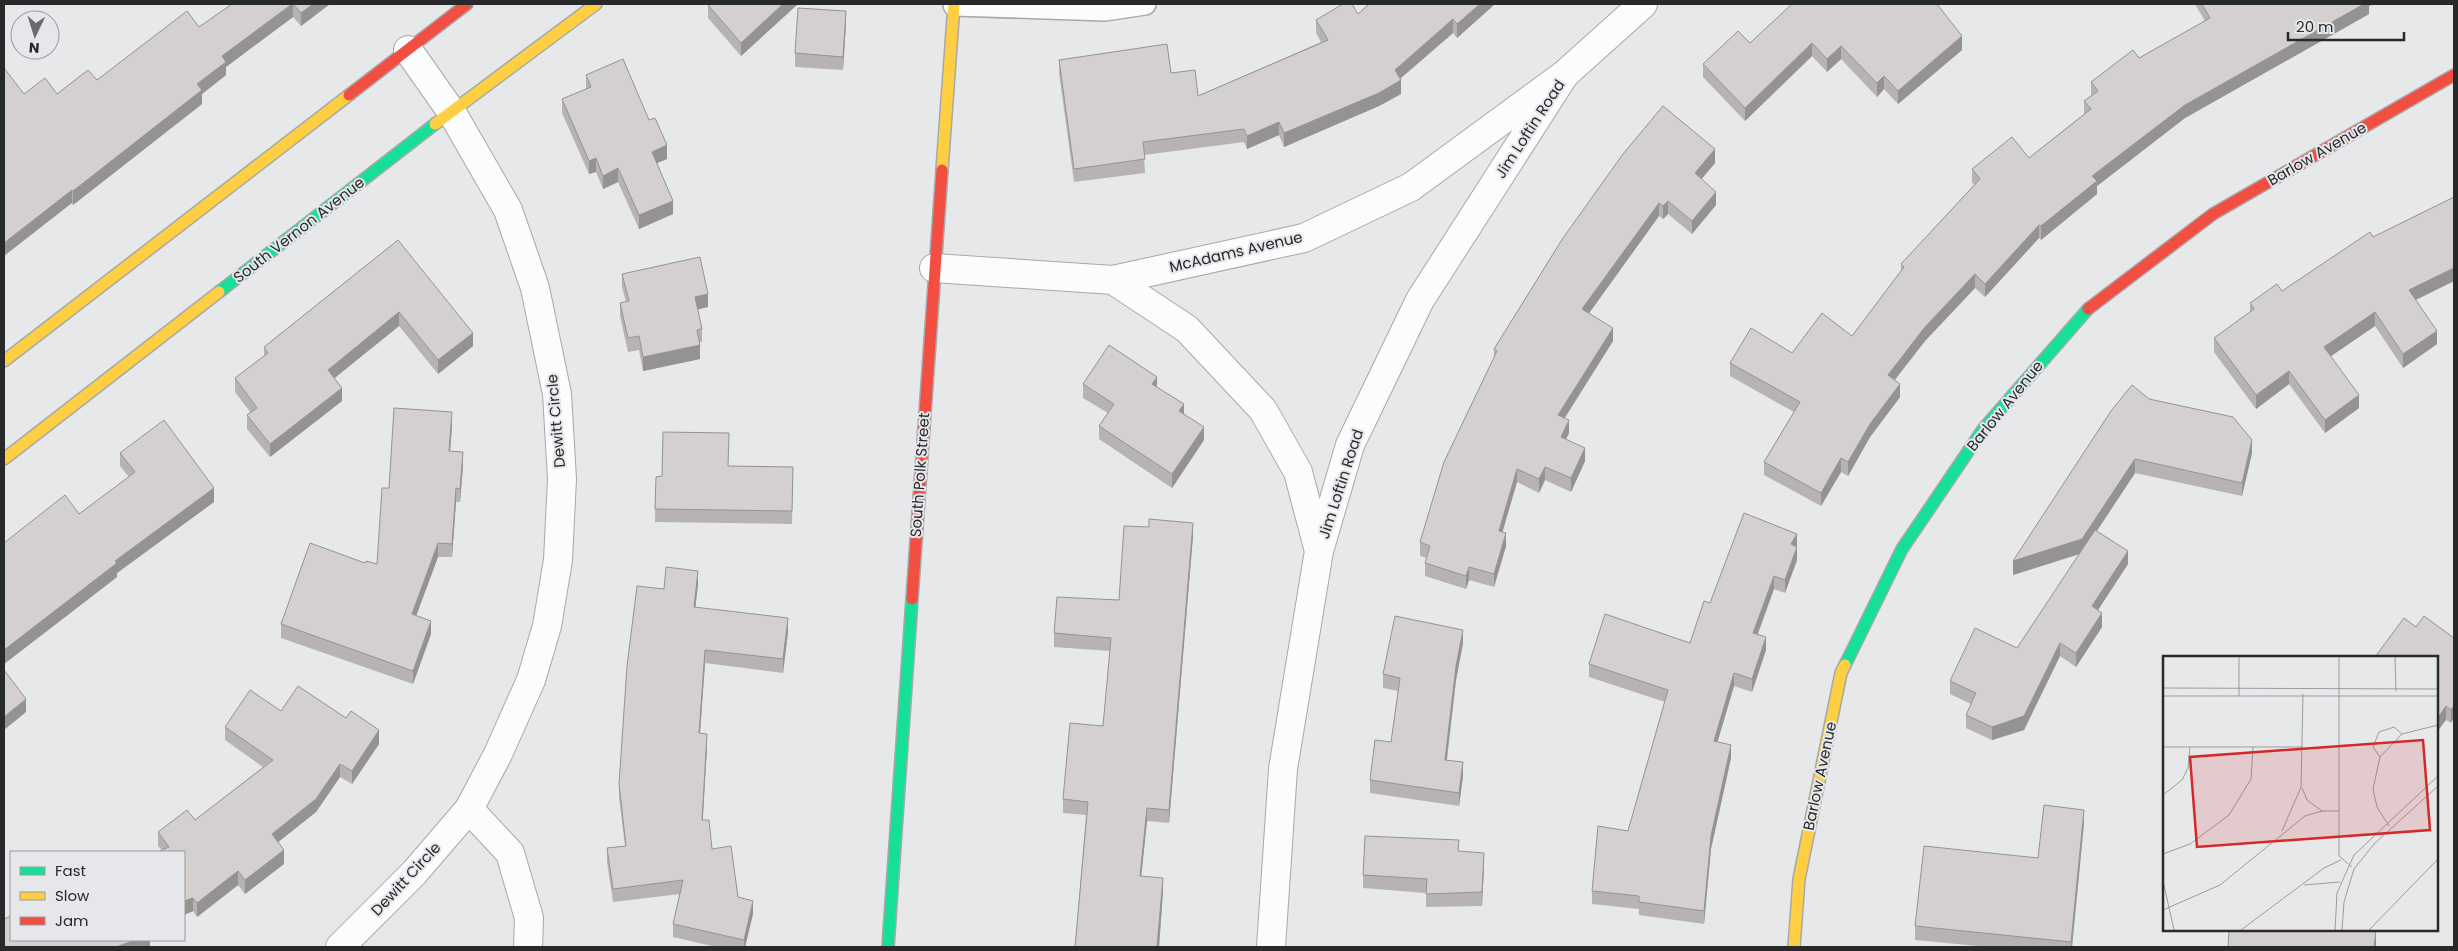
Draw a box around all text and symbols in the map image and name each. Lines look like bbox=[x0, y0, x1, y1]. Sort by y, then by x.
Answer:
north arrow bbox=[10, 10, 60, 60]
scale bar bbox=[2288, 10, 2404, 42]
text: 20 m bbox=[2296, 16, 2334, 37]
text: N bbox=[28, 38, 40, 58]
street label: Jim Loftin Road bbox=[1490, 75, 1569, 182]
street label: Barlow Avenue bbox=[2263, 117, 2370, 190]
street label: South Vernon Avenue bbox=[229, 172, 369, 288]
street label: McAdams Avenue bbox=[1167, 226, 1305, 277]
street label: Barlow Avenue bbox=[1962, 356, 2048, 455]
street label: Dewitt Circle bbox=[541, 373, 570, 469]
street label: South Polk Street bbox=[905, 412, 934, 538]
street label: Jim Loftin Road bbox=[1313, 426, 1368, 541]
inset map bbox=[2163, 656, 2438, 931]
street label: Barlow Avenue bbox=[1798, 719, 1841, 832]
street label: Dewitt Circle bbox=[366, 837, 445, 920]
legend bbox=[10, 851, 185, 941]
text: Fast bbox=[55, 860, 86, 881]
text: Slow bbox=[55, 885, 90, 906]
text: Jam bbox=[55, 910, 89, 931]

